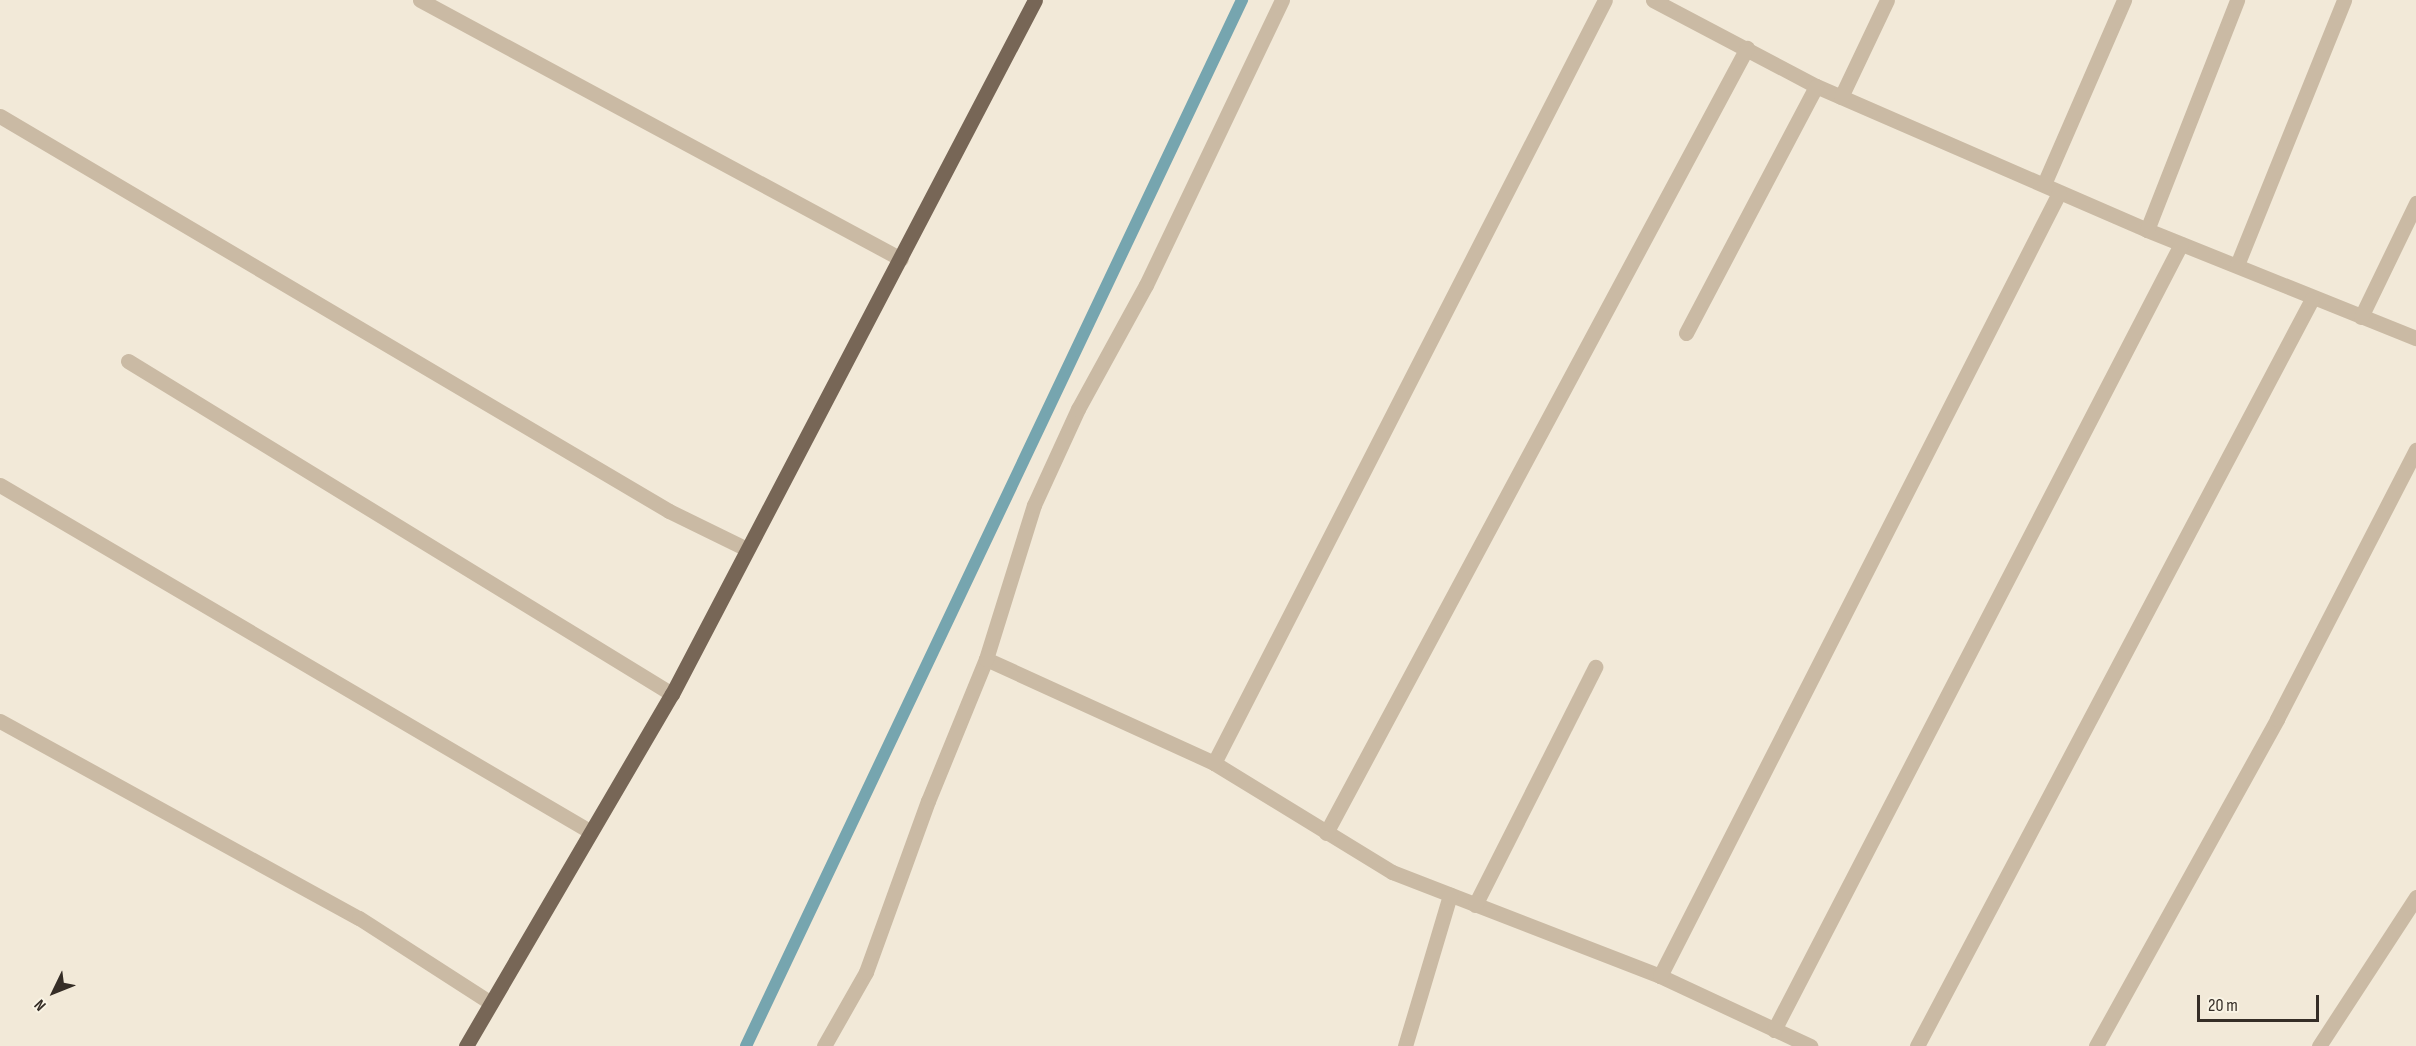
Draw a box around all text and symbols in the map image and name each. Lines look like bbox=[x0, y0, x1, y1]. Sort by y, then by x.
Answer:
north arrow bbox=[24, 962, 84, 1022]
scale bar bbox=[2200, 983, 2322, 1021]
text: N bbox=[31, 995, 50, 1014]
text: 20 m bbox=[2208, 995, 2238, 1016]

